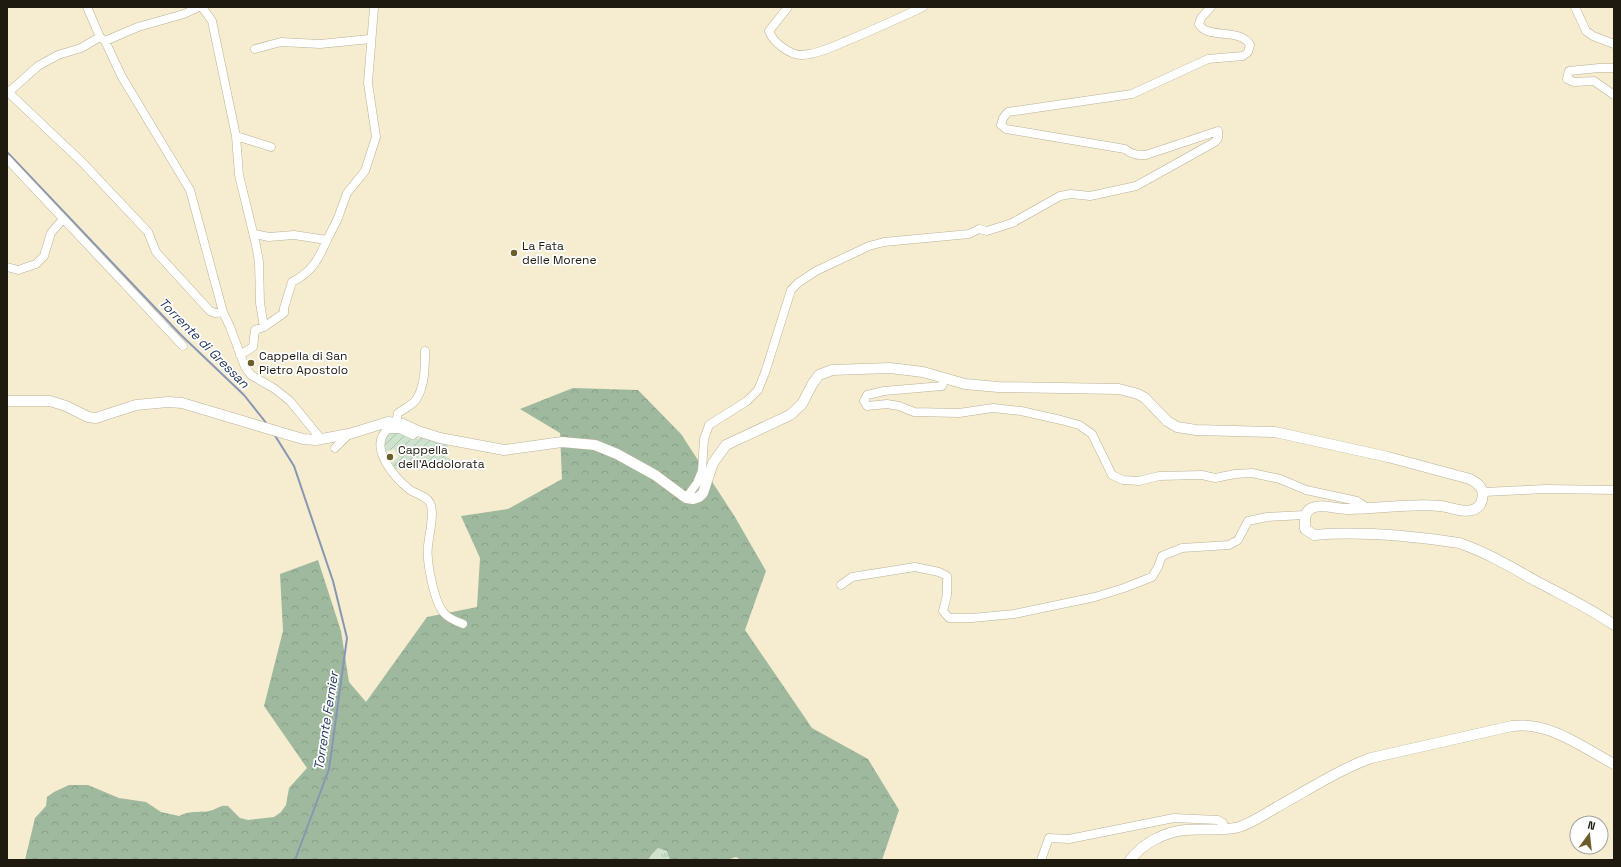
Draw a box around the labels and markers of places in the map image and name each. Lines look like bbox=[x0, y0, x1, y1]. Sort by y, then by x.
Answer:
place label: La Fata delle Morene bbox=[522, 238, 597, 268]
marker: La Fata delle Morene bbox=[509, 248, 519, 258]
place label: Cappella di San Pietro Apostolo bbox=[259, 348, 348, 378]
marker: Cappella di San Pietro Apostolo bbox=[246, 358, 256, 368]
place label: Cappella dell'Addolorata bbox=[398, 442, 485, 472]
marker: Cappella dell'Addolorata bbox=[385, 452, 395, 462]

